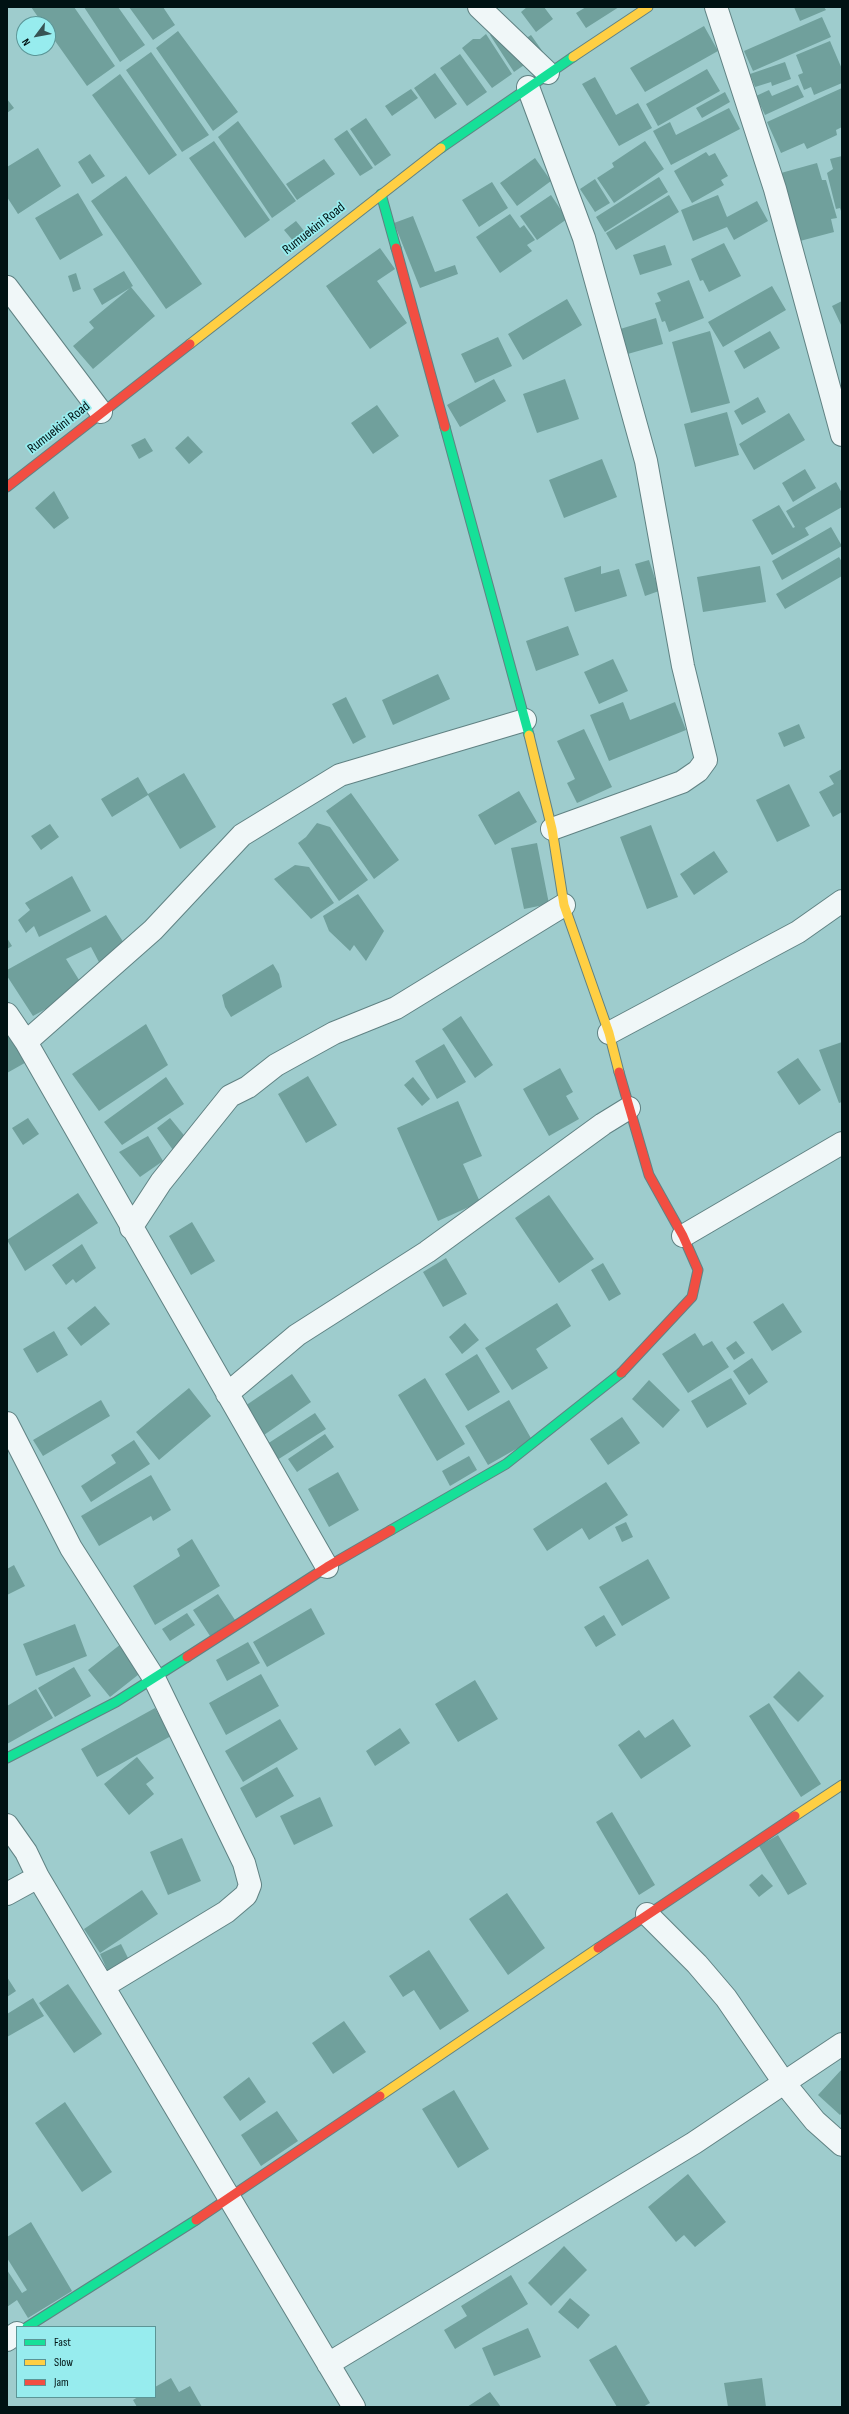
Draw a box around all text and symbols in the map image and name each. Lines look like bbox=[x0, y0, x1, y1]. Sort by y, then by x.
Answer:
north arrow bbox=[16, 16, 56, 56]
text: N bbox=[19, 36, 33, 48]
street label: Rumuekini Road bbox=[279, 199, 349, 259]
street label: Rumuekini Road bbox=[24, 398, 94, 458]
legend bbox=[16, 2326, 156, 2398]
text: Fast bbox=[54, 2335, 71, 2350]
text: Slow bbox=[54, 2355, 73, 2370]
text: Jam bbox=[54, 2375, 69, 2390]

